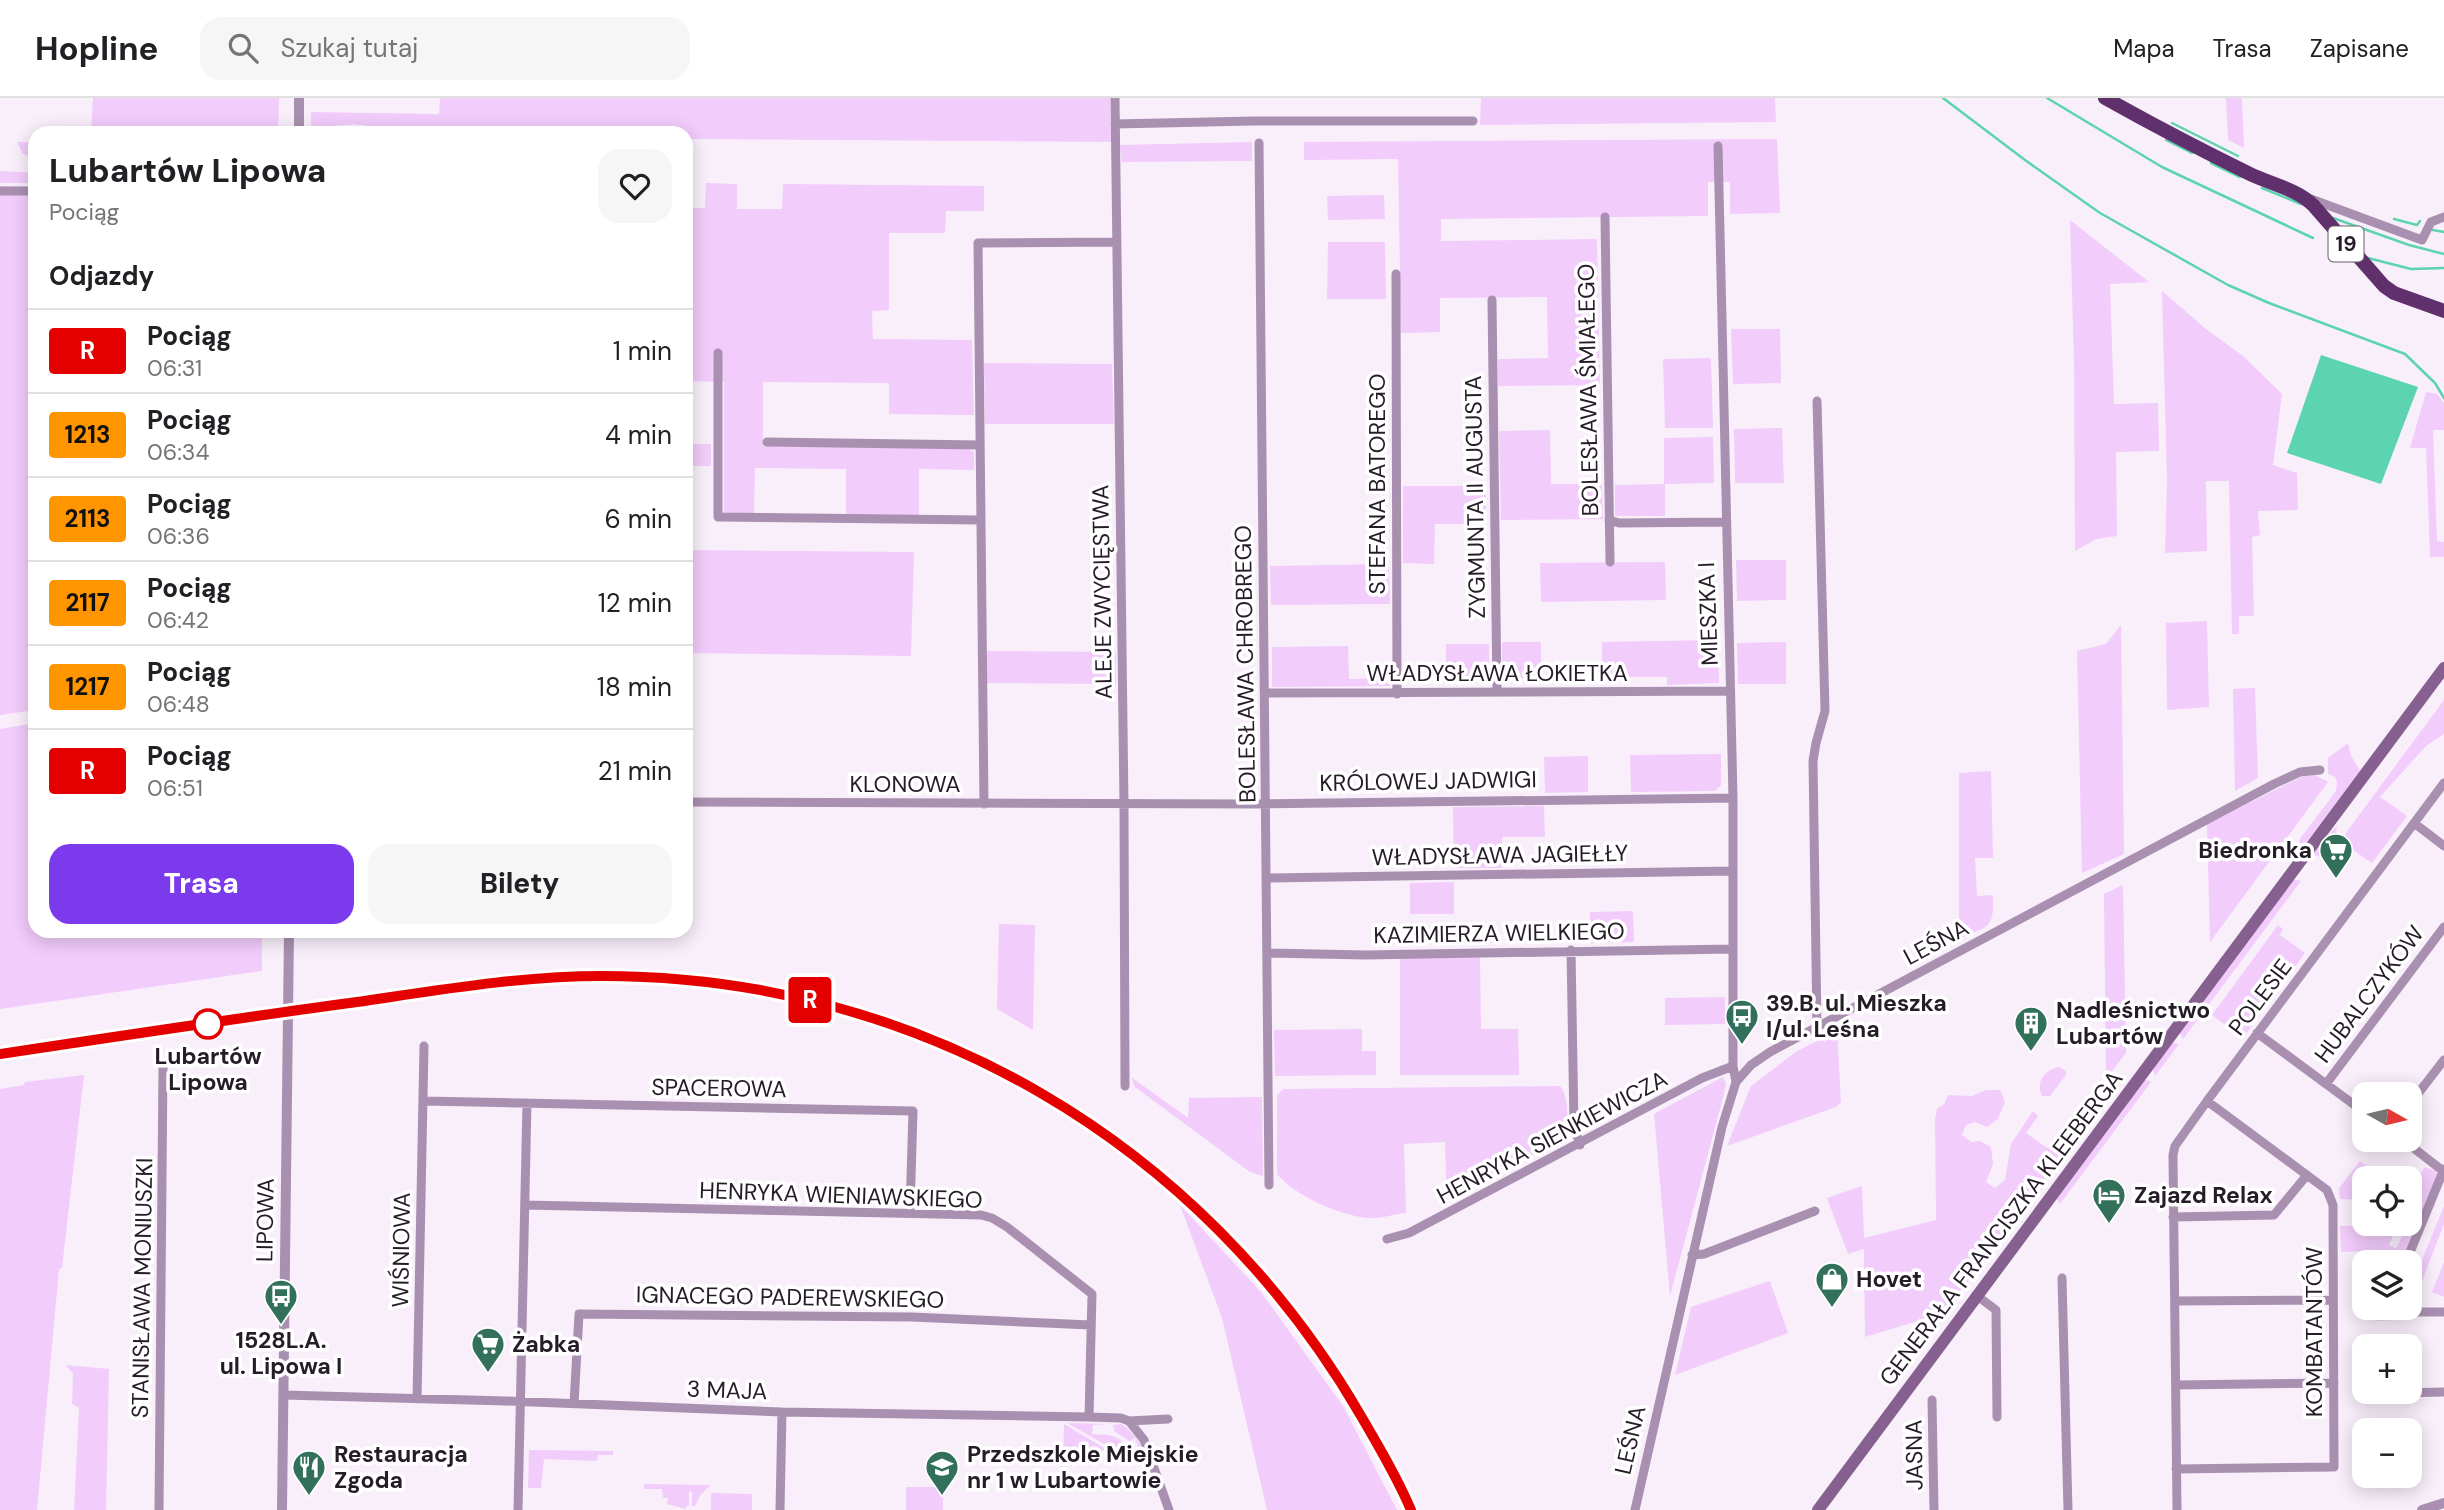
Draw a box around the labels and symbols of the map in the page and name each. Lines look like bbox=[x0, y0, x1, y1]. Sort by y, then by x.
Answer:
road number: 19 bbox=[2328, 226, 2364, 262]
street label: BOLESŁAWA ŚMIAŁEGO bbox=[1571, 263, 1605, 517]
street label: STEFANA BATOREGO bbox=[1362, 374, 1392, 594]
street label: ZYGMUNTA II AUGUSTA bbox=[1458, 375, 1492, 619]
street label: ALEJE ZWYCIĘSTWA bbox=[1085, 484, 1119, 700]
street label: BOLESŁAWA CHROBREGO bbox=[1228, 525, 1262, 803]
street label: MIESZKA I bbox=[1691, 562, 1725, 666]
street label: WŁADYSŁAWA ŁOKIETKA bbox=[1366, 658, 1628, 688]
street label: KRÓLOWEJ JADWIGI bbox=[1319, 764, 1537, 798]
street label: KLONOWA bbox=[850, 769, 960, 799]
supermarket icon: Biedronka bbox=[2317, 831, 2355, 880]
place label: Biedronka bbox=[2198, 835, 2312, 865]
street label: WŁADYSŁAWA JAGIEŁŁY bbox=[1371, 838, 1629, 872]
street label: LEŚNA bbox=[1898, 912, 1974, 972]
street label: KAZIMIERZA WIELKIEGO bbox=[1373, 916, 1625, 950]
street label: HUBALCZYKÓW bbox=[2308, 919, 2430, 1069]
street label: POLESIE bbox=[2222, 953, 2298, 1041]
line badge: R bbox=[787, 977, 833, 1023]
place label: 39.B. ul. Mieszka I/ul. Leśna bbox=[1766, 988, 1947, 1044]
place label: Nadleśnictwo Lubartów bbox=[2056, 995, 2210, 1051]
bus stop icon: 39.B. ul. Mieszka I/ul. Leśna bbox=[1723, 997, 1761, 1046]
building icon: Nadleśnictwo Lubartów bbox=[2012, 1004, 2050, 1053]
marker: Lubartów Lipowa bbox=[193, 1009, 223, 1039]
place label: Lubartów Lipowa bbox=[154, 1041, 262, 1097]
street label: HENRYKA SIENKIEWICZA bbox=[1432, 1063, 1672, 1211]
street label: GENERAŁA FRANCISZKA KLEEBERGA bbox=[1873, 1065, 2129, 1391]
street label: SPACEROWA bbox=[651, 1072, 787, 1104]
north arrow bbox=[2352, 1082, 2422, 1152]
street label: STANISŁAWA MONIUSZKI bbox=[125, 1158, 159, 1418]
street label: HENRYKA WIENIAWSKIEGO bbox=[699, 1175, 983, 1215]
hotel icon: Zajazd Relax bbox=[2090, 1176, 2128, 1225]
street label: LIPOWA bbox=[249, 1178, 281, 1262]
place label: Zajazd Relax bbox=[2134, 1180, 2273, 1210]
street label: WIŚNIOWA bbox=[385, 1192, 417, 1308]
street label: KOMBATANTÓW bbox=[2299, 1247, 2329, 1417]
shop icon: Hovet bbox=[1813, 1260, 1851, 1309]
place label: Hovet bbox=[1856, 1264, 1922, 1294]
bus stop icon: 1528L.A. ul. Lipowa I bbox=[262, 1277, 300, 1326]
street label: IGNACEGO PADEREWSKIEGO bbox=[636, 1279, 944, 1315]
place label: 1528L.A. ul. Lipowa I bbox=[220, 1325, 342, 1381]
supermarket icon: Żabka bbox=[469, 1325, 507, 1374]
place label: Żabka bbox=[512, 1329, 580, 1359]
street label: 3 MAJA bbox=[686, 1374, 768, 1406]
street label: LEŚNA bbox=[1608, 1403, 1652, 1477]
street label: JASNA bbox=[1898, 1419, 1930, 1491]
place label: Restauracja Zgoda bbox=[334, 1439, 468, 1495]
place label: Przedszkole Miejskie nr 1 w Lubartowie bbox=[967, 1439, 1198, 1495]
restaurant icon: Restauracja Zgoda bbox=[290, 1448, 328, 1497]
school or university icon: Przedszkole Miejskie nr 1 w Lubartowie bbox=[923, 1448, 961, 1497]

